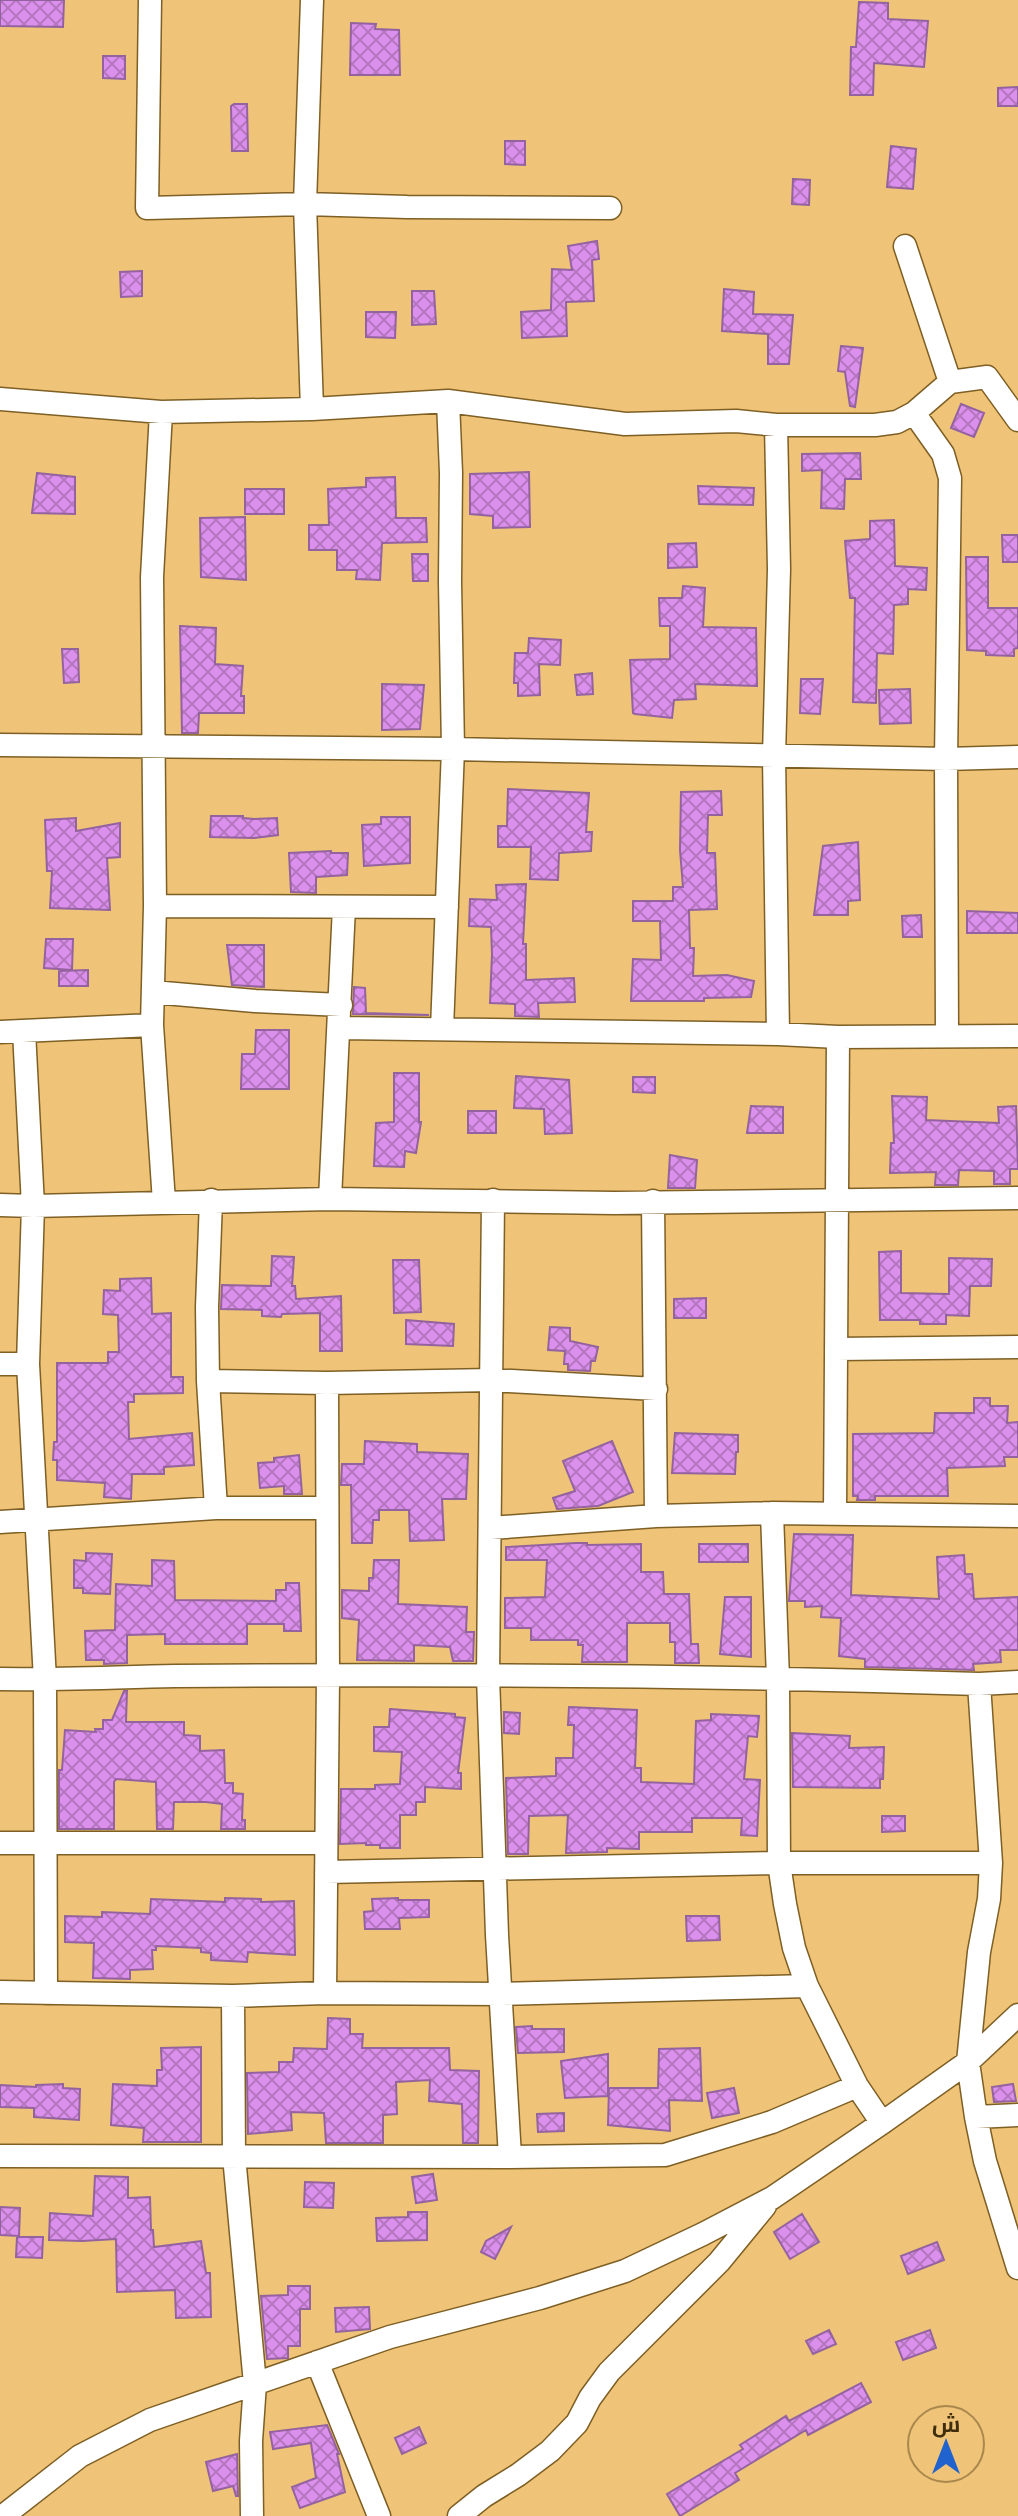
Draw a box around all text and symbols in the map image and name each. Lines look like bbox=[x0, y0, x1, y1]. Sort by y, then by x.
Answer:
north arrow bbox=[906, 2404, 986, 2484]
text: ش bbox=[932, 2411, 960, 2438]

